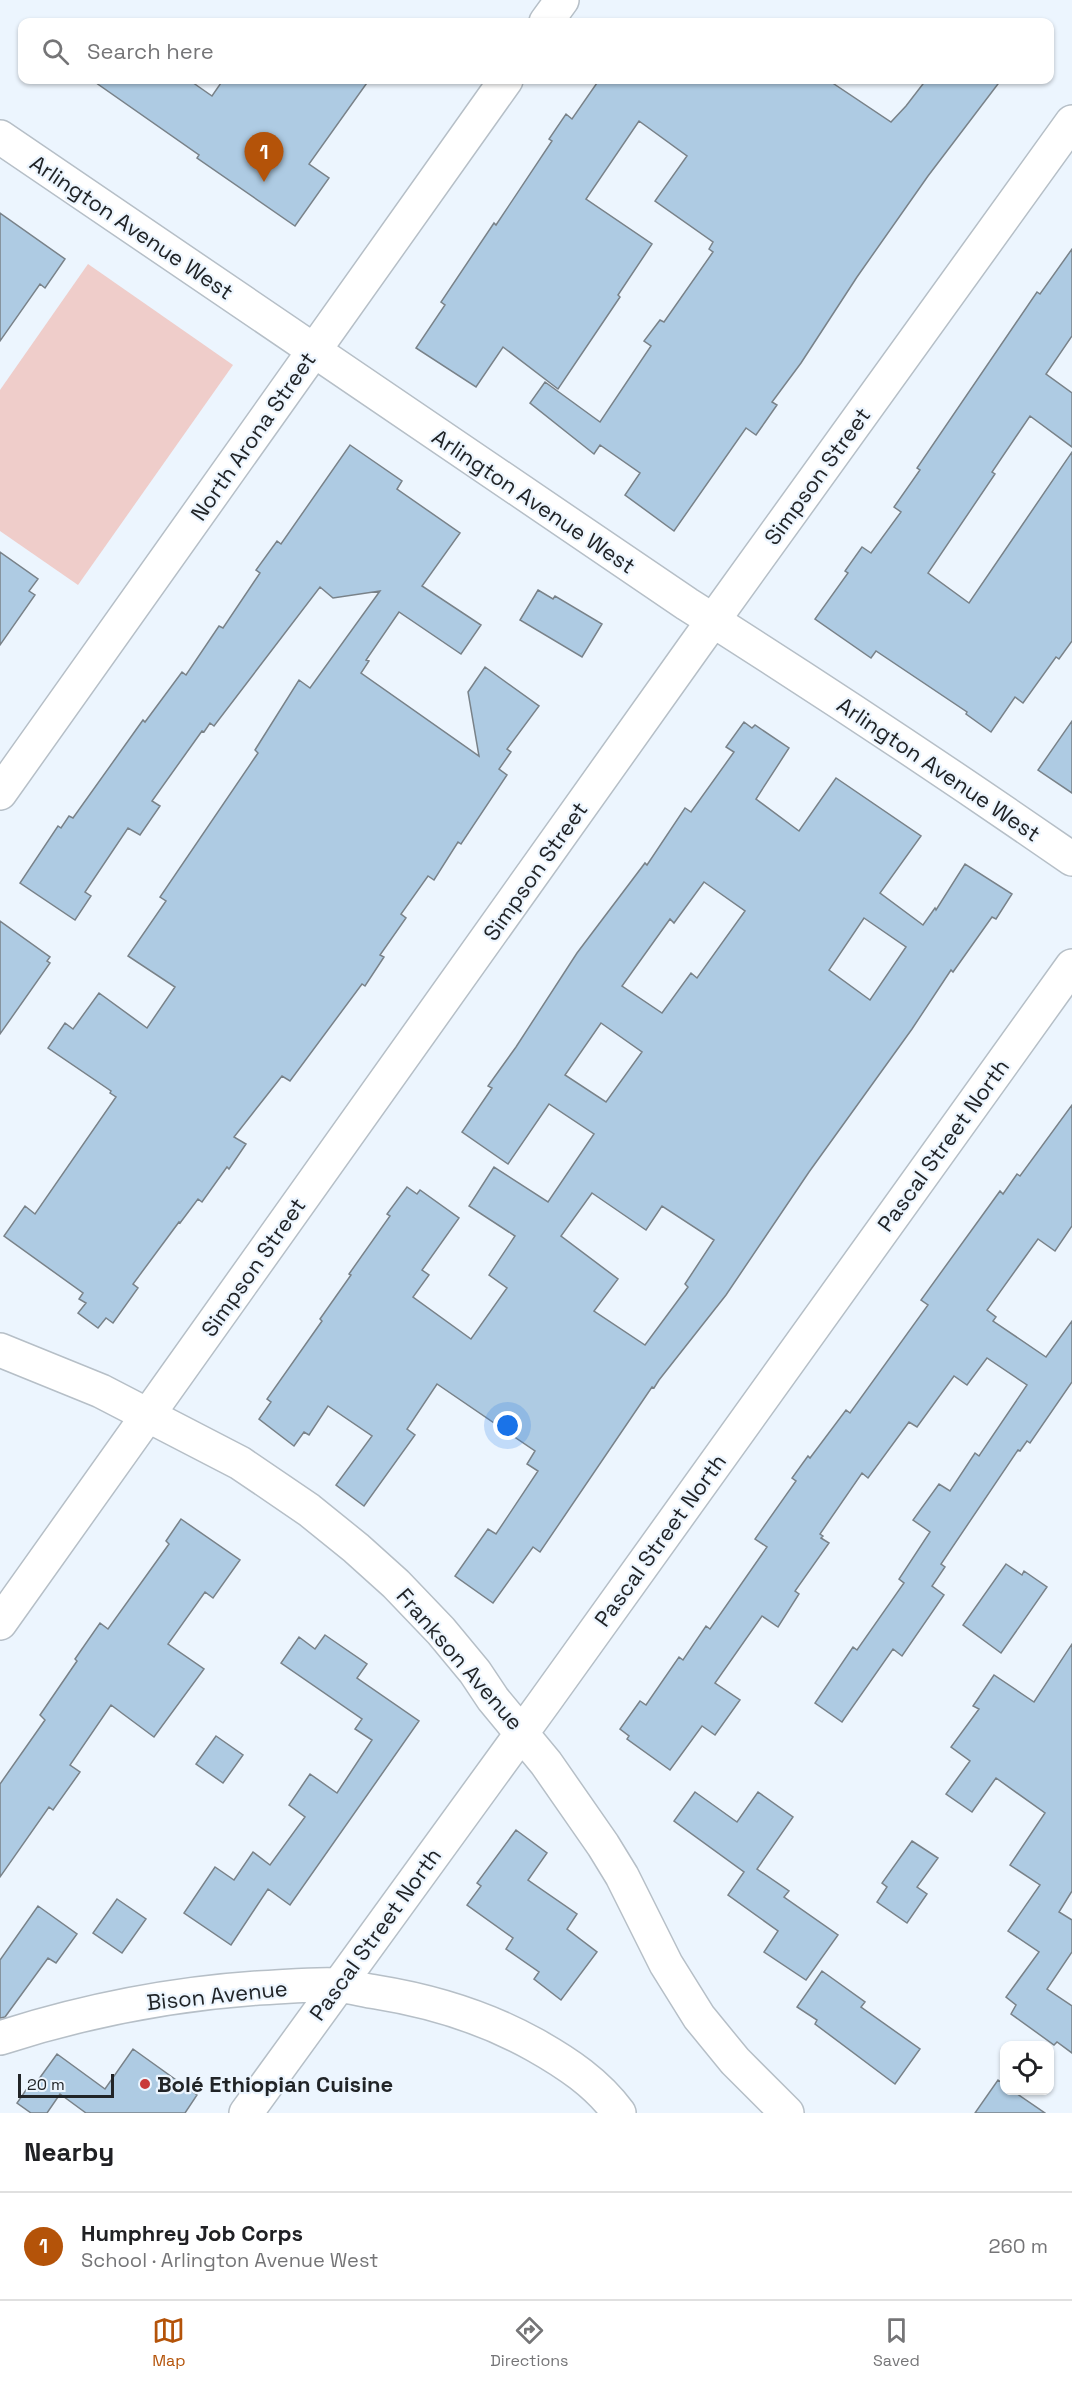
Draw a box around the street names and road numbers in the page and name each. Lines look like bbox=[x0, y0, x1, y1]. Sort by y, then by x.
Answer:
street label: Arlington Avenue West bbox=[25, 148, 239, 306]
street label: North Arona Street bbox=[184, 346, 322, 526]
street label: Simpson Street bbox=[758, 402, 876, 550]
street label: Arlington Avenue West bbox=[427, 422, 641, 580]
street label: Arlington Avenue West bbox=[832, 690, 1046, 848]
street label: Simpson Street bbox=[477, 796, 593, 946]
street label: Pascal Street North bbox=[871, 1053, 1015, 1237]
street label: Simpson Street bbox=[195, 1192, 311, 1342]
street label: Pascal Street North bbox=[588, 1448, 732, 1632]
street label: Frankson Avenue bbox=[391, 1582, 529, 1736]
street label: Pascal Street North bbox=[303, 1842, 447, 2026]
street label: Bison Avenue bbox=[145, 1974, 289, 2016]

